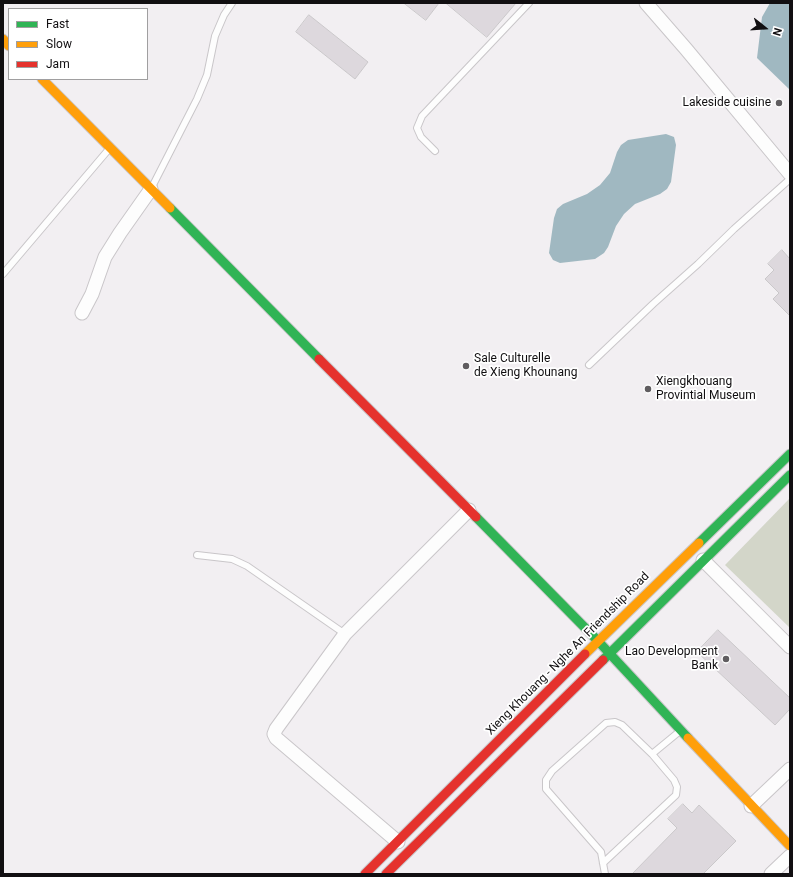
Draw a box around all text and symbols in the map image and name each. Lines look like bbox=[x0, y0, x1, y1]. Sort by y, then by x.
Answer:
legend bbox=[8, 8, 148, 80]
north arrow bbox=[745, 8, 785, 48]
text: Fast bbox=[46, 17, 69, 31]
text: N bbox=[770, 26, 784, 37]
text: Slow bbox=[46, 37, 72, 51]
text: Jam bbox=[46, 57, 70, 71]
place label: Lakeside cuisine bbox=[683, 96, 771, 110]
marker: Lakeside cuisine bbox=[774, 98, 784, 108]
place label: Sale Culturelle de Xieng Khounang bbox=[474, 352, 577, 380]
marker: Sale Culturelle de Xieng Khounang bbox=[461, 361, 471, 371]
place label: Xiengkhouang Provintial Museum bbox=[656, 375, 756, 403]
marker: Xiengkhouang Provintial Museum bbox=[643, 384, 653, 394]
street label: Xieng Khouang - Nghe An Friendship Road bbox=[483, 569, 653, 739]
place label: Lao Development Bank bbox=[625, 645, 718, 673]
marker: Lao Development Bank bbox=[721, 654, 731, 664]

